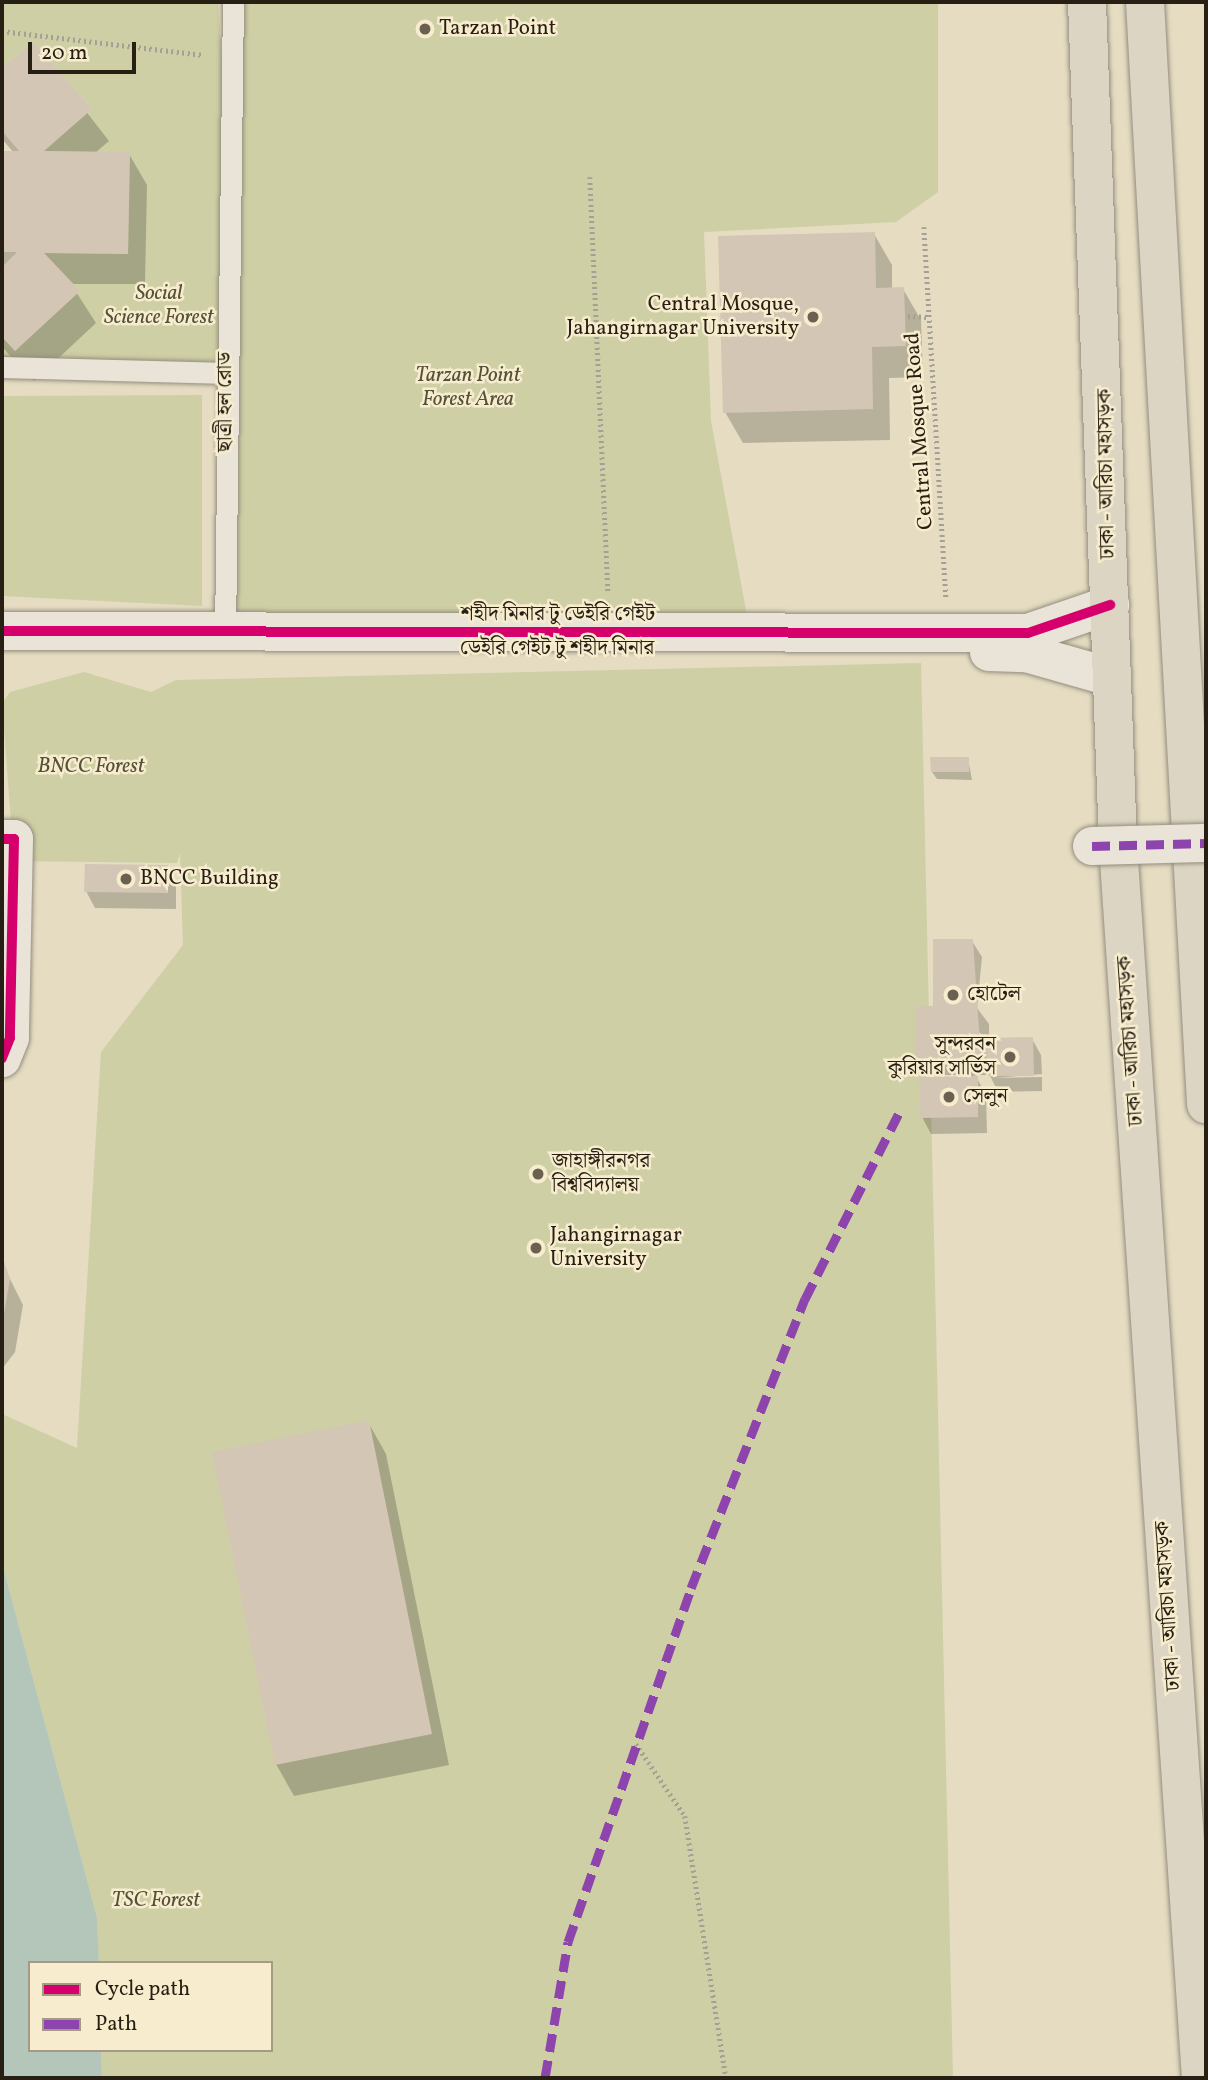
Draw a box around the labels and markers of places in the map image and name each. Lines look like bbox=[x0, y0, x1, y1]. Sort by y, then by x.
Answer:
place label: Tarzan Point bbox=[439, 16, 556, 42]
marker: Tarzan Point bbox=[417, 21, 433, 37]
place label: Central Mosque, Jahangirnagar University bbox=[566, 292, 799, 342]
marker: Central Mosque, Jahangirnagar University bbox=[805, 309, 821, 325]
place label: BNCC Building bbox=[140, 866, 279, 892]
marker: BNCC Building bbox=[118, 871, 134, 887]
place label: হোটেল bbox=[967, 982, 1021, 1008]
marker: হোটেল bbox=[945, 987, 961, 1003]
place label: সুন্দরবন কুরিয়ার সার্ভিস bbox=[888, 1032, 996, 1082]
marker: সুন্দরবন কুরিয়ার সার্ভিস bbox=[1002, 1049, 1018, 1065]
place label: সেলুন bbox=[963, 1084, 1008, 1110]
marker: সেলুন bbox=[941, 1089, 957, 1105]
place label: জাহাঙ্গীরনগর বিশ্ববিদ্যালয় bbox=[552, 1149, 650, 1199]
marker: জাহাঙ্গীরনগর বিশ্ববিদ্যালয় bbox=[530, 1166, 546, 1182]
place label: Jahangirnagar University bbox=[550, 1223, 682, 1273]
marker: Jahangirnagar University bbox=[528, 1240, 544, 1256]

